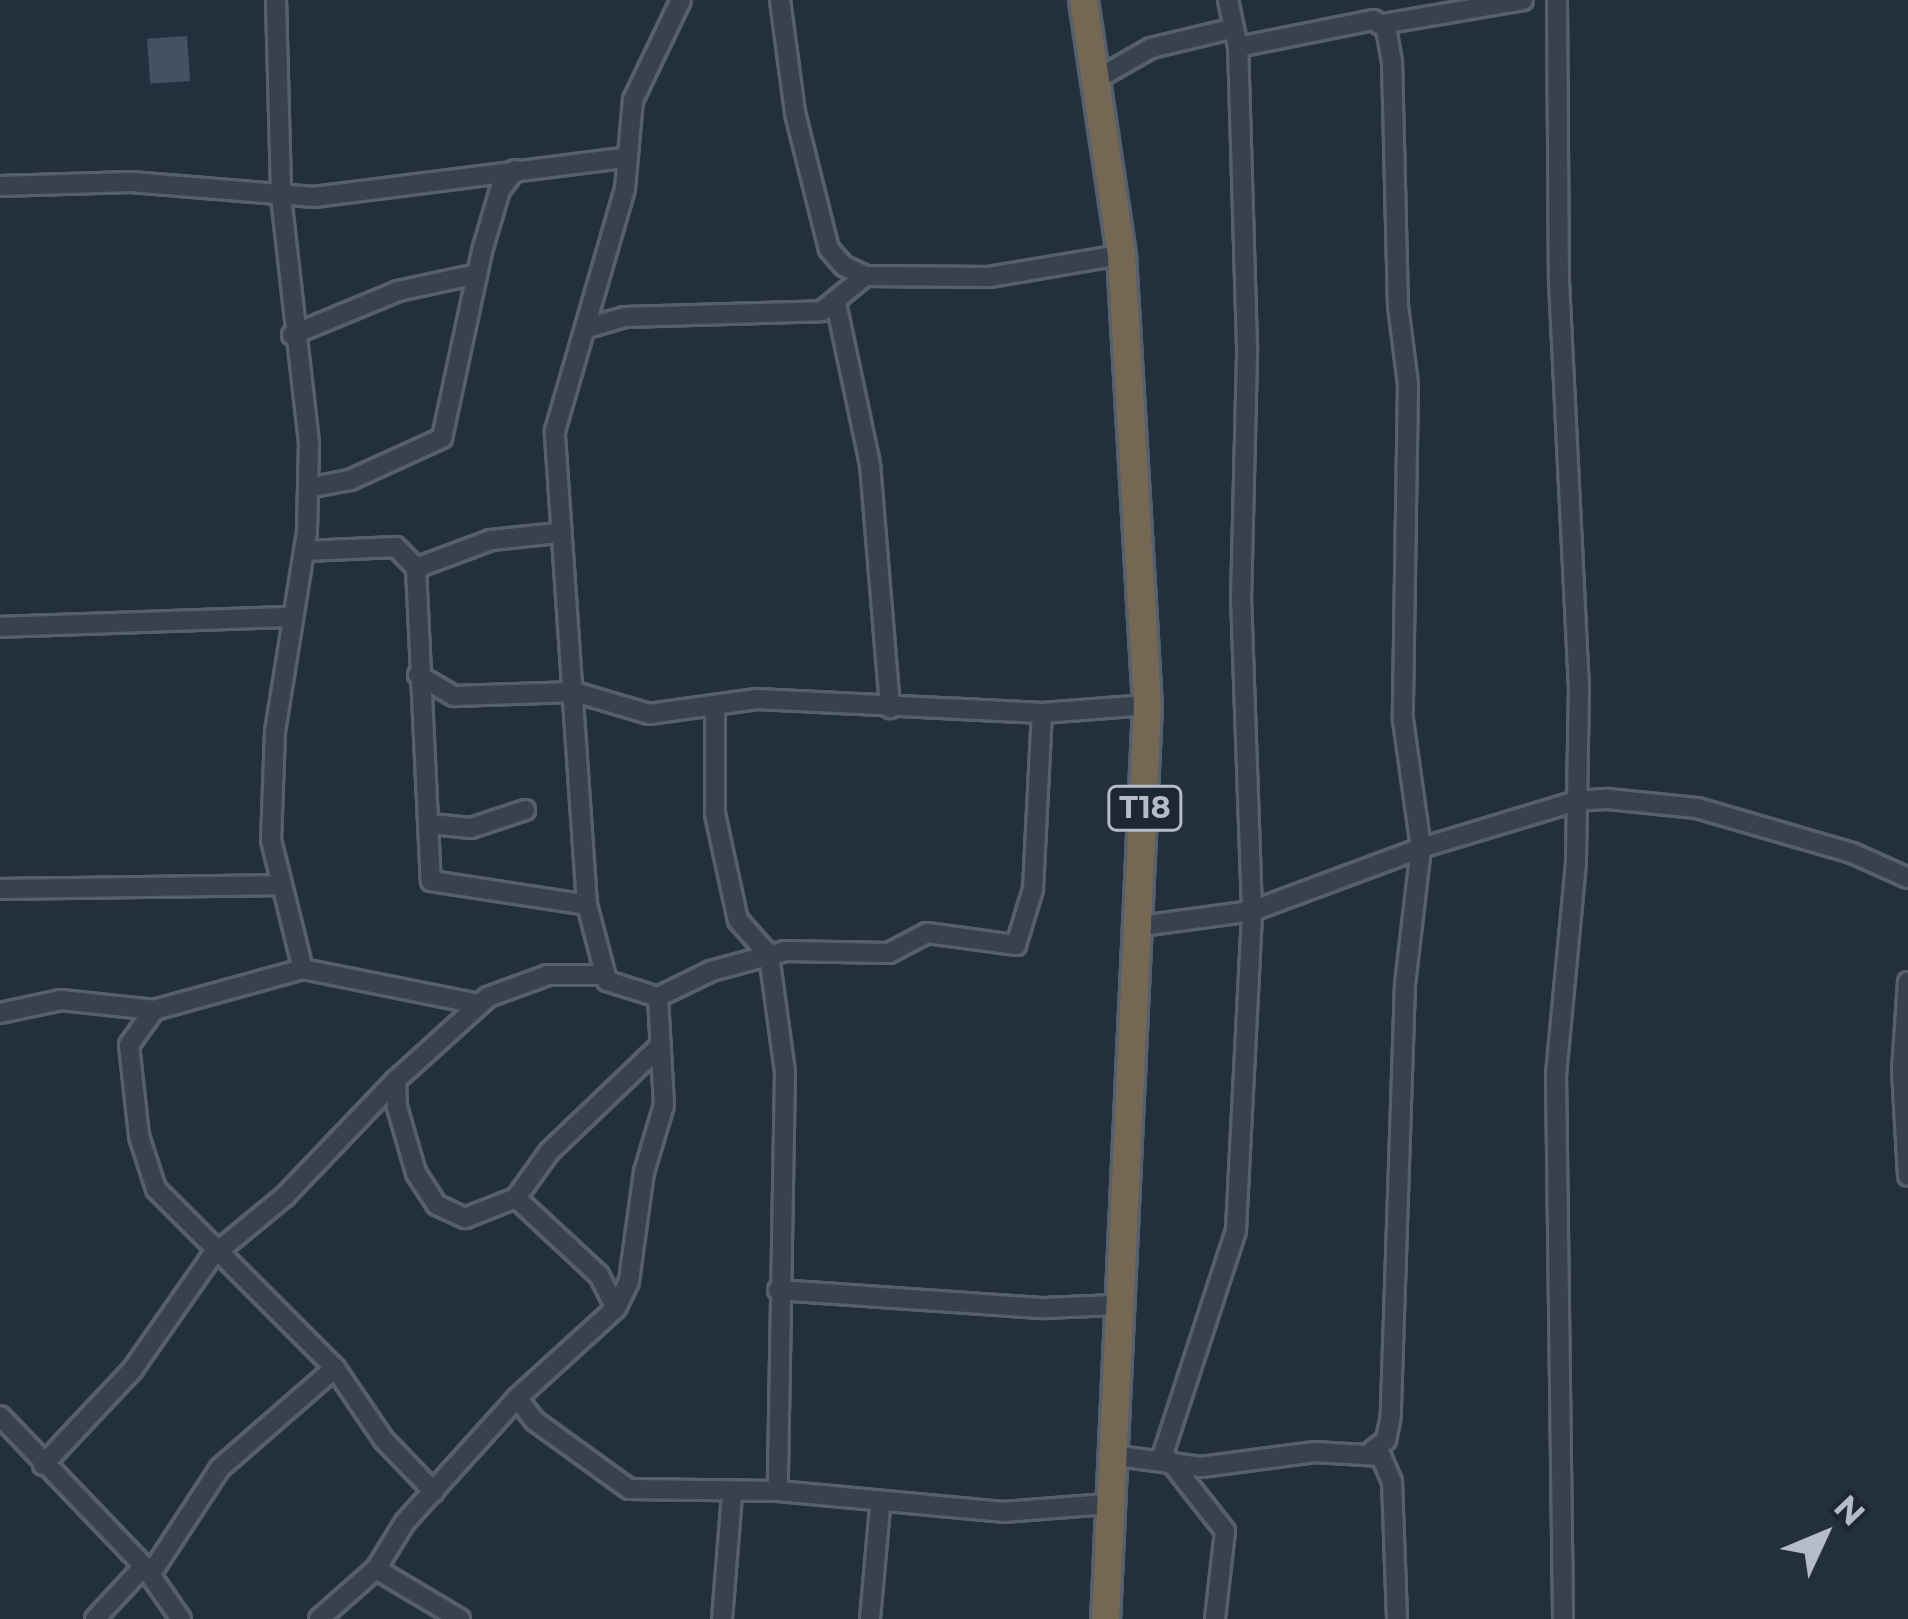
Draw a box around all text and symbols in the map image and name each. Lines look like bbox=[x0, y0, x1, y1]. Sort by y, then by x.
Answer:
road number: T18 bbox=[1106, 784, 1184, 832]
north arrow bbox=[1764, 1475, 1884, 1595]
text: N bbox=[1826, 1487, 1874, 1533]

